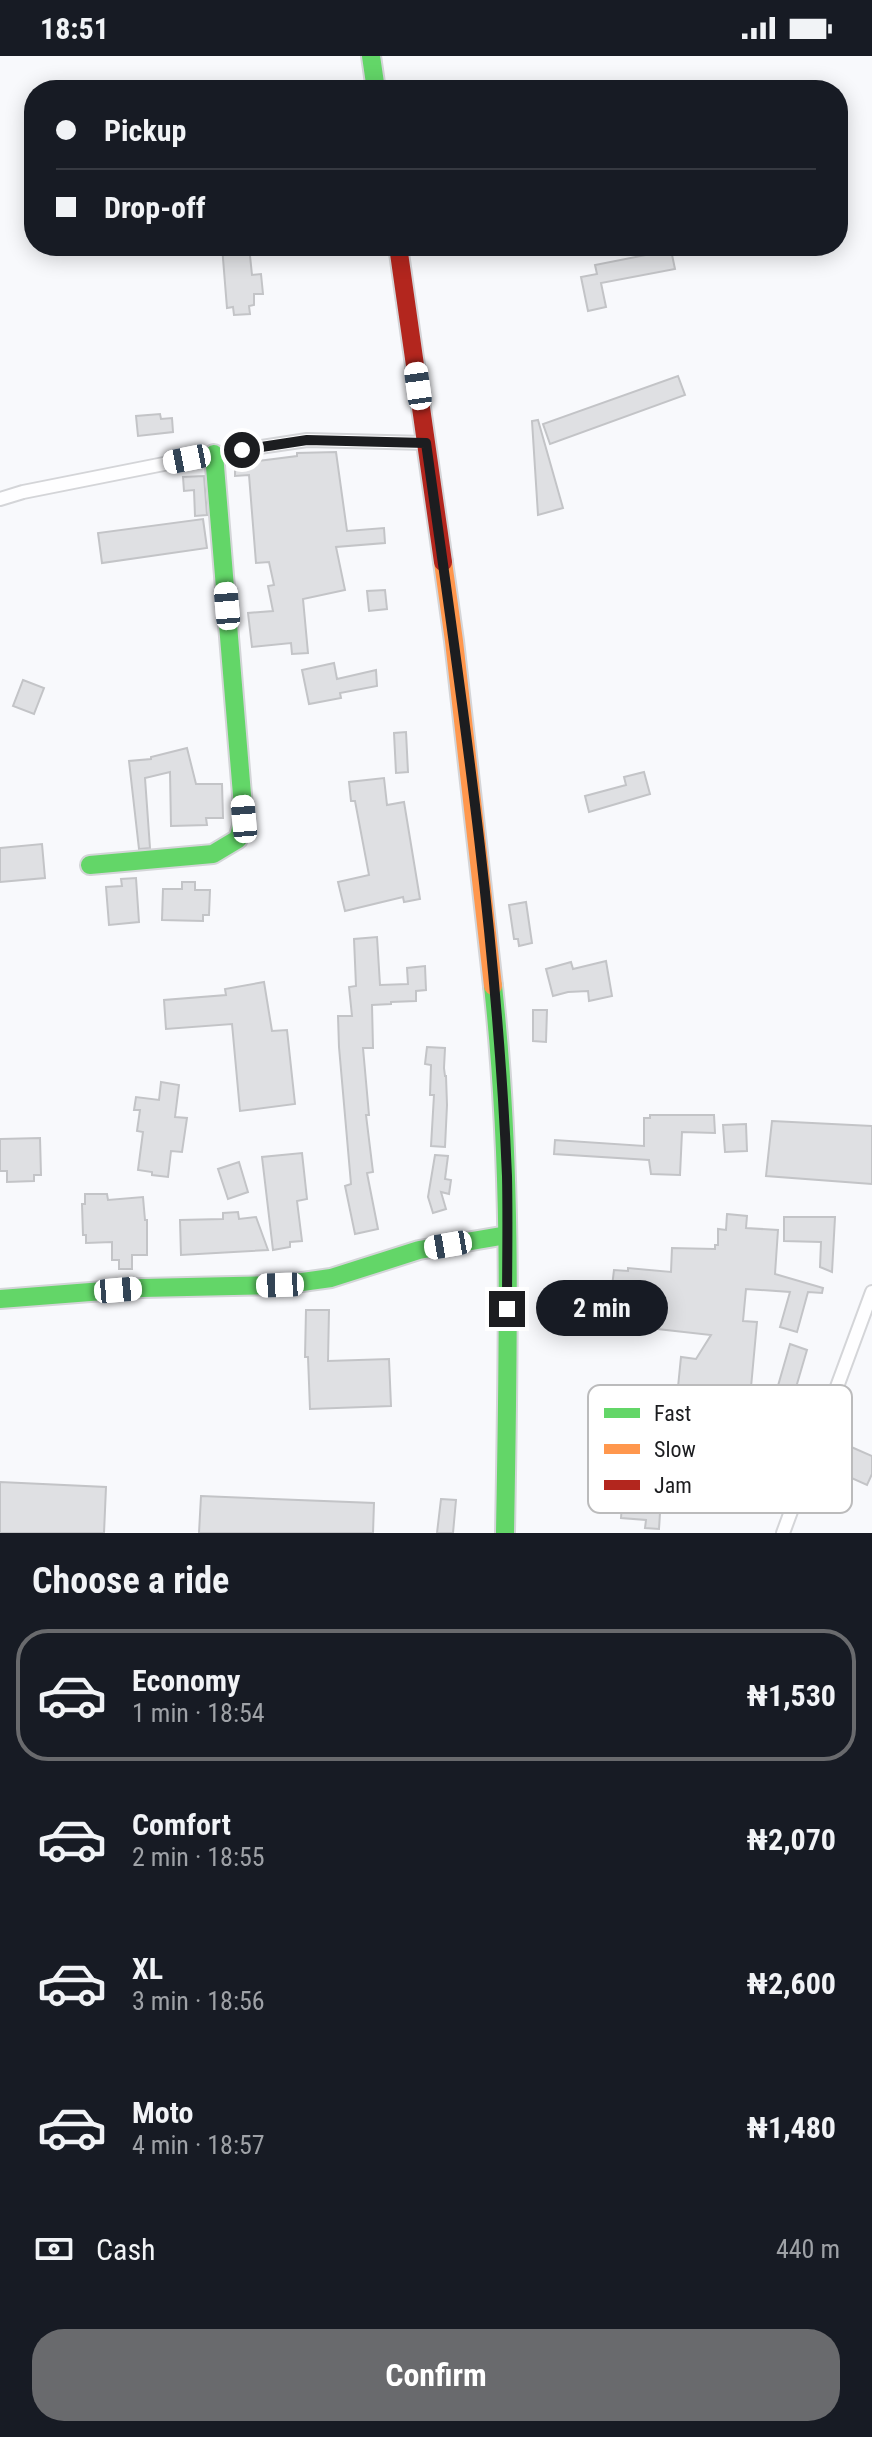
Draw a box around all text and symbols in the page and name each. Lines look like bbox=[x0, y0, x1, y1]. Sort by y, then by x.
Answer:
text: 18:51 bbox=[40, 11, 109, 46]
text: Pickup bbox=[104, 113, 186, 148]
text: Drop-off bbox=[104, 190, 206, 225]
car bbox=[403, 361, 433, 411]
route start bbox=[224, 432, 260, 468]
car bbox=[161, 443, 213, 475]
car bbox=[213, 581, 241, 631]
car bbox=[230, 794, 258, 844]
car bbox=[422, 1229, 474, 1261]
car bbox=[256, 1272, 304, 1298]
car bbox=[93, 1276, 143, 1304]
callout: 2 min bbox=[535, 1281, 667, 1337]
route end bbox=[489, 1291, 525, 1327]
text: 2 min bbox=[573, 1293, 631, 1323]
legend bbox=[588, 1385, 852, 1513]
text: Fast bbox=[654, 1401, 691, 1426]
text: Slow bbox=[654, 1437, 696, 1462]
text: Jam bbox=[654, 1473, 692, 1498]
text: Choose a ride bbox=[32, 1560, 229, 1602]
icon: car bbox=[36, 1659, 108, 1731]
text: Economy bbox=[132, 1663, 240, 1698]
text: ₦1,530 bbox=[747, 1678, 836, 1713]
text: 1 min · 18:54 bbox=[132, 1698, 265, 1728]
icon: car bbox=[36, 1803, 108, 1875]
text: Comfort bbox=[132, 1807, 231, 1842]
text: ₦2,070 bbox=[747, 1822, 836, 1857]
text: 2 min · 18:55 bbox=[132, 1842, 265, 1872]
icon: car bbox=[36, 1947, 108, 2019]
text: XL bbox=[132, 1951, 163, 1986]
text: ₦2,600 bbox=[747, 1966, 836, 2001]
text: 3 min · 18:56 bbox=[132, 1986, 265, 2016]
icon: car bbox=[36, 2091, 108, 2163]
text: Moto bbox=[132, 2095, 193, 2130]
text: ₦1,480 bbox=[747, 2110, 836, 2145]
text: 4 min · 18:57 bbox=[132, 2130, 265, 2160]
icon: cash bbox=[32, 2227, 76, 2271]
text: Cash bbox=[96, 2232, 156, 2267]
text: 440 m bbox=[776, 2234, 840, 2264]
button: Confirm bbox=[32, 2329, 840, 2421]

